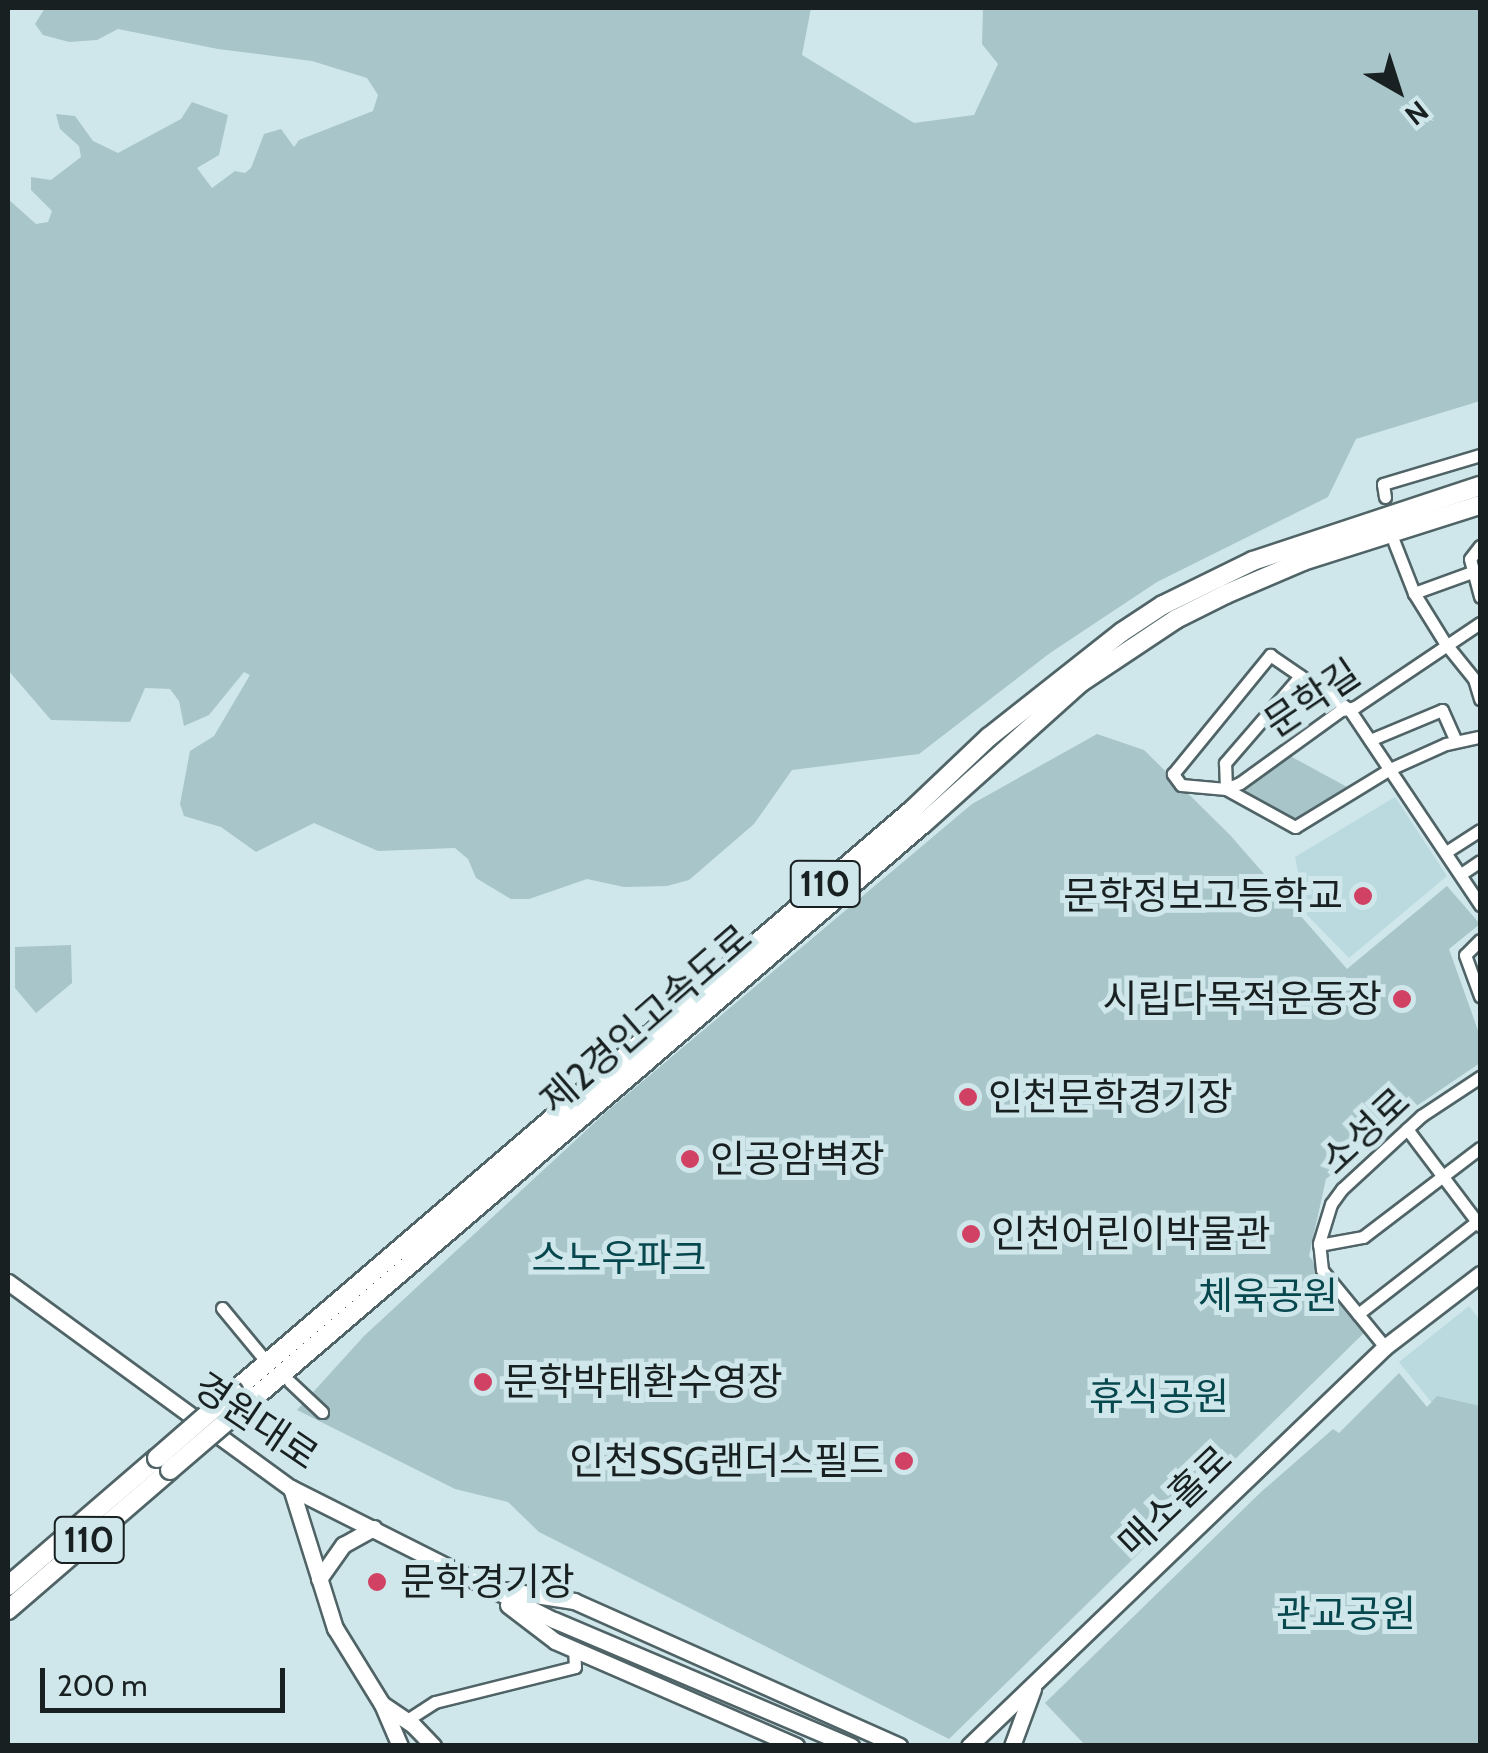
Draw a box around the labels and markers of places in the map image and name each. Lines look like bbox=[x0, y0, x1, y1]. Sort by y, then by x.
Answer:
place label: 문학정보고등학교 bbox=[1063, 873, 1343, 919]
marker: 문학정보고등학교 bbox=[1352, 885, 1374, 907]
place label: 시립다목적운동장 bbox=[1102, 976, 1382, 1022]
marker: 시립다목적운동장 bbox=[1391, 988, 1413, 1010]
place label: 인천문학경기장 bbox=[988, 1074, 1233, 1120]
marker: 인천문학경기장 bbox=[957, 1086, 979, 1108]
place label: 인공암벽장 bbox=[710, 1136, 885, 1182]
marker: 인공암벽장 bbox=[679, 1148, 701, 1170]
place label: 인천어린이박물관 bbox=[991, 1211, 1271, 1257]
marker: 인천어린이박물관 bbox=[960, 1223, 982, 1245]
place label: 문학박태환수영장 bbox=[503, 1359, 783, 1405]
marker: 문학박태환수영장 bbox=[472, 1371, 494, 1393]
place label: 인천SSG랜더스필드 bbox=[569, 1438, 884, 1484]
marker: 인천SSG랜더스필드 bbox=[893, 1450, 915, 1472]
place label: 문학경기장 bbox=[400, 1559, 575, 1605]
marker: 문학경기장 bbox=[364, 1569, 390, 1595]

